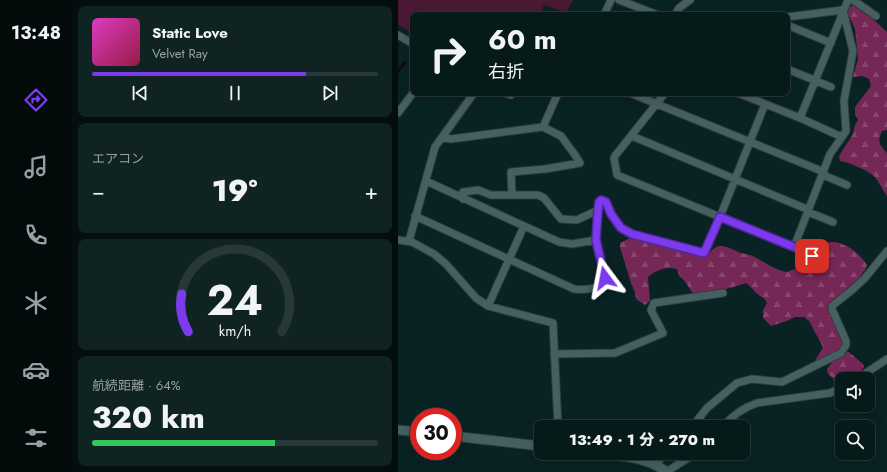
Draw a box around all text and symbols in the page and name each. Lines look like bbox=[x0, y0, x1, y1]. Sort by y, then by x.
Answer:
text: 60 m bbox=[488, 19, 557, 60]
text: 13:48 bbox=[11, 20, 61, 46]
text: Static Love bbox=[152, 22, 228, 44]
icon: right bbox=[422, 28, 474, 80]
text: Velvet Ray bbox=[152, 44, 208, 63]
text: 右折 bbox=[488, 59, 524, 85]
icon: previous bbox=[129, 82, 151, 104]
icon: pause bbox=[224, 82, 246, 104]
icon: next bbox=[319, 82, 341, 104]
icon: directions bbox=[22, 86, 50, 114]
text: エアコン bbox=[92, 149, 144, 168]
icon: music bbox=[22, 153, 50, 181]
text: 19° bbox=[212, 169, 258, 212]
text: − bbox=[92, 175, 105, 207]
text: + bbox=[364, 175, 378, 207]
icon: phone bbox=[22, 221, 50, 249]
pin bbox=[795, 239, 829, 273]
icon: arrive bbox=[801, 245, 823, 267]
position arrow bbox=[584, 257, 626, 299]
text: 24 bbox=[207, 270, 263, 331]
icon: climate bbox=[22, 289, 50, 317]
text: km/h bbox=[219, 321, 251, 341]
icon: car bbox=[22, 356, 50, 384]
map controls bbox=[835, 372, 875, 460]
button: sound bbox=[835, 372, 875, 412]
text: 航続距離 · 64% bbox=[92, 376, 181, 395]
text: 320 km bbox=[92, 396, 205, 439]
speed limit sign: 30 bbox=[410, 408, 462, 460]
button: search bbox=[835, 420, 875, 460]
icon: filters bbox=[22, 424, 50, 452]
text: 13:49 · 1 分 · 270 m bbox=[569, 429, 715, 451]

